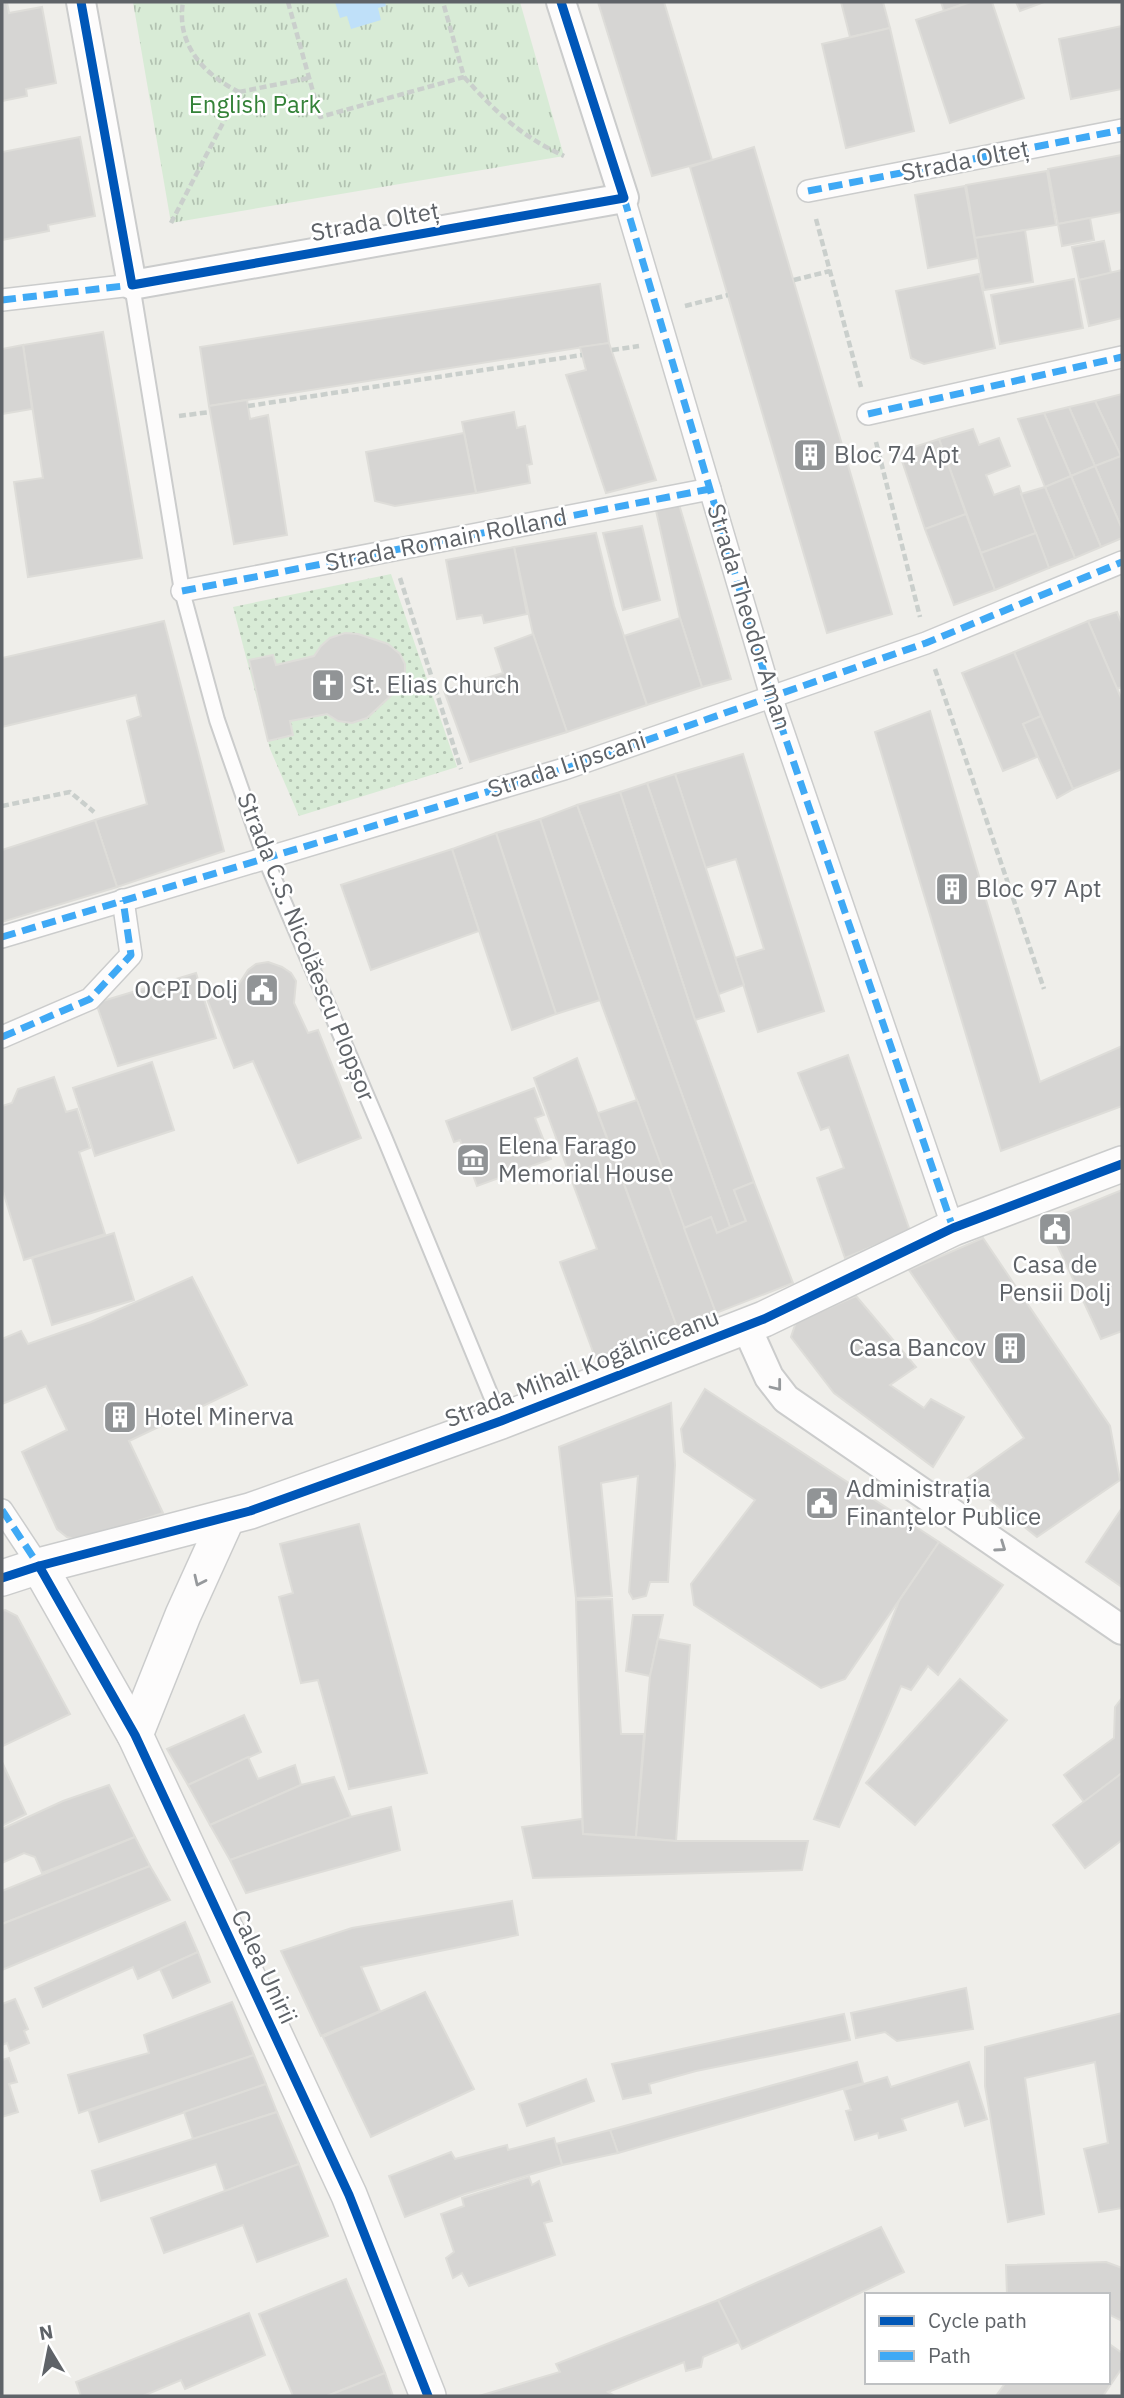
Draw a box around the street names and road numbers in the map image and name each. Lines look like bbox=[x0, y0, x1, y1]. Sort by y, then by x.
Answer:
street label: Strada Olteț bbox=[898, 132, 1031, 188]
street label: Strada Olteț bbox=[308, 194, 441, 248]
street label: Strada Romain Rolland bbox=[322, 500, 569, 578]
street label: Strada Theodor Aman bbox=[700, 500, 800, 734]
street label: Strada Lipscani bbox=[484, 723, 650, 805]
street label: Strada C.S. Nicolăescu Plopșor bbox=[230, 788, 384, 1106]
street label: Strada Mihail Kogălniceanu bbox=[440, 1300, 723, 1434]
street label: Calea Unirii bbox=[224, 1904, 305, 2029]

